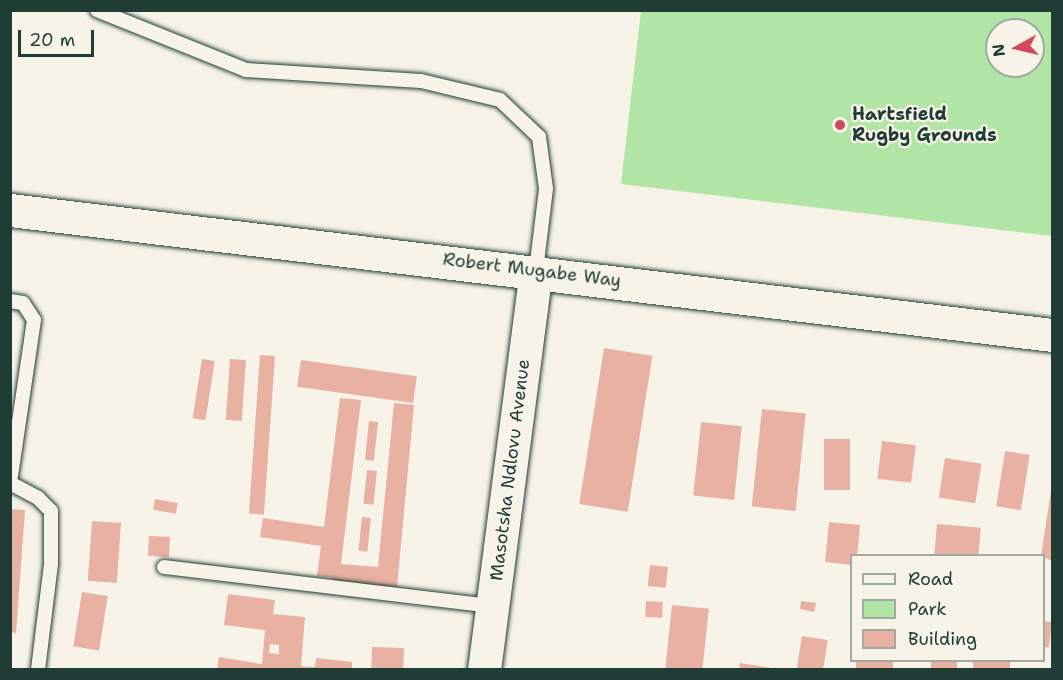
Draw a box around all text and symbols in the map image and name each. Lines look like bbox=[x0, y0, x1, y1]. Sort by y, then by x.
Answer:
scale bar bbox=[21, 18, 98, 56]
north arrow bbox=[985, 18, 1045, 78]
text: 20 m bbox=[29, 28, 75, 52]
text: N bbox=[987, 43, 1010, 58]
place label: Hartsfield Rugby Grounds bbox=[852, 104, 997, 146]
marker: Hartsfield Rugby Grounds bbox=[833, 118, 847, 132]
street label: Robert Mugabe Way bbox=[442, 248, 622, 292]
street label: Masotsha Ndlovu Avenue bbox=[486, 358, 534, 582]
legend bbox=[850, 554, 1045, 662]
text: Road bbox=[908, 567, 953, 591]
text: Park bbox=[908, 597, 947, 621]
text: Building bbox=[908, 627, 977, 651]

